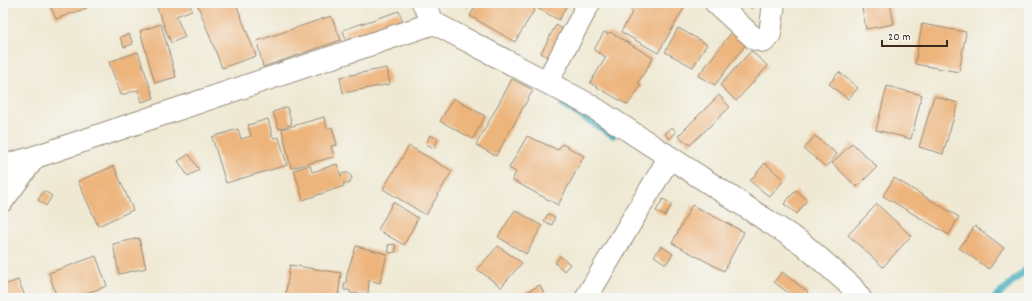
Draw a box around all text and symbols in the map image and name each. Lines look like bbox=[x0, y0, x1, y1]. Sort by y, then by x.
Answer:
scale bar bbox=[882, 22, 947, 48]
text: 20 m bbox=[888, 29, 911, 46]

